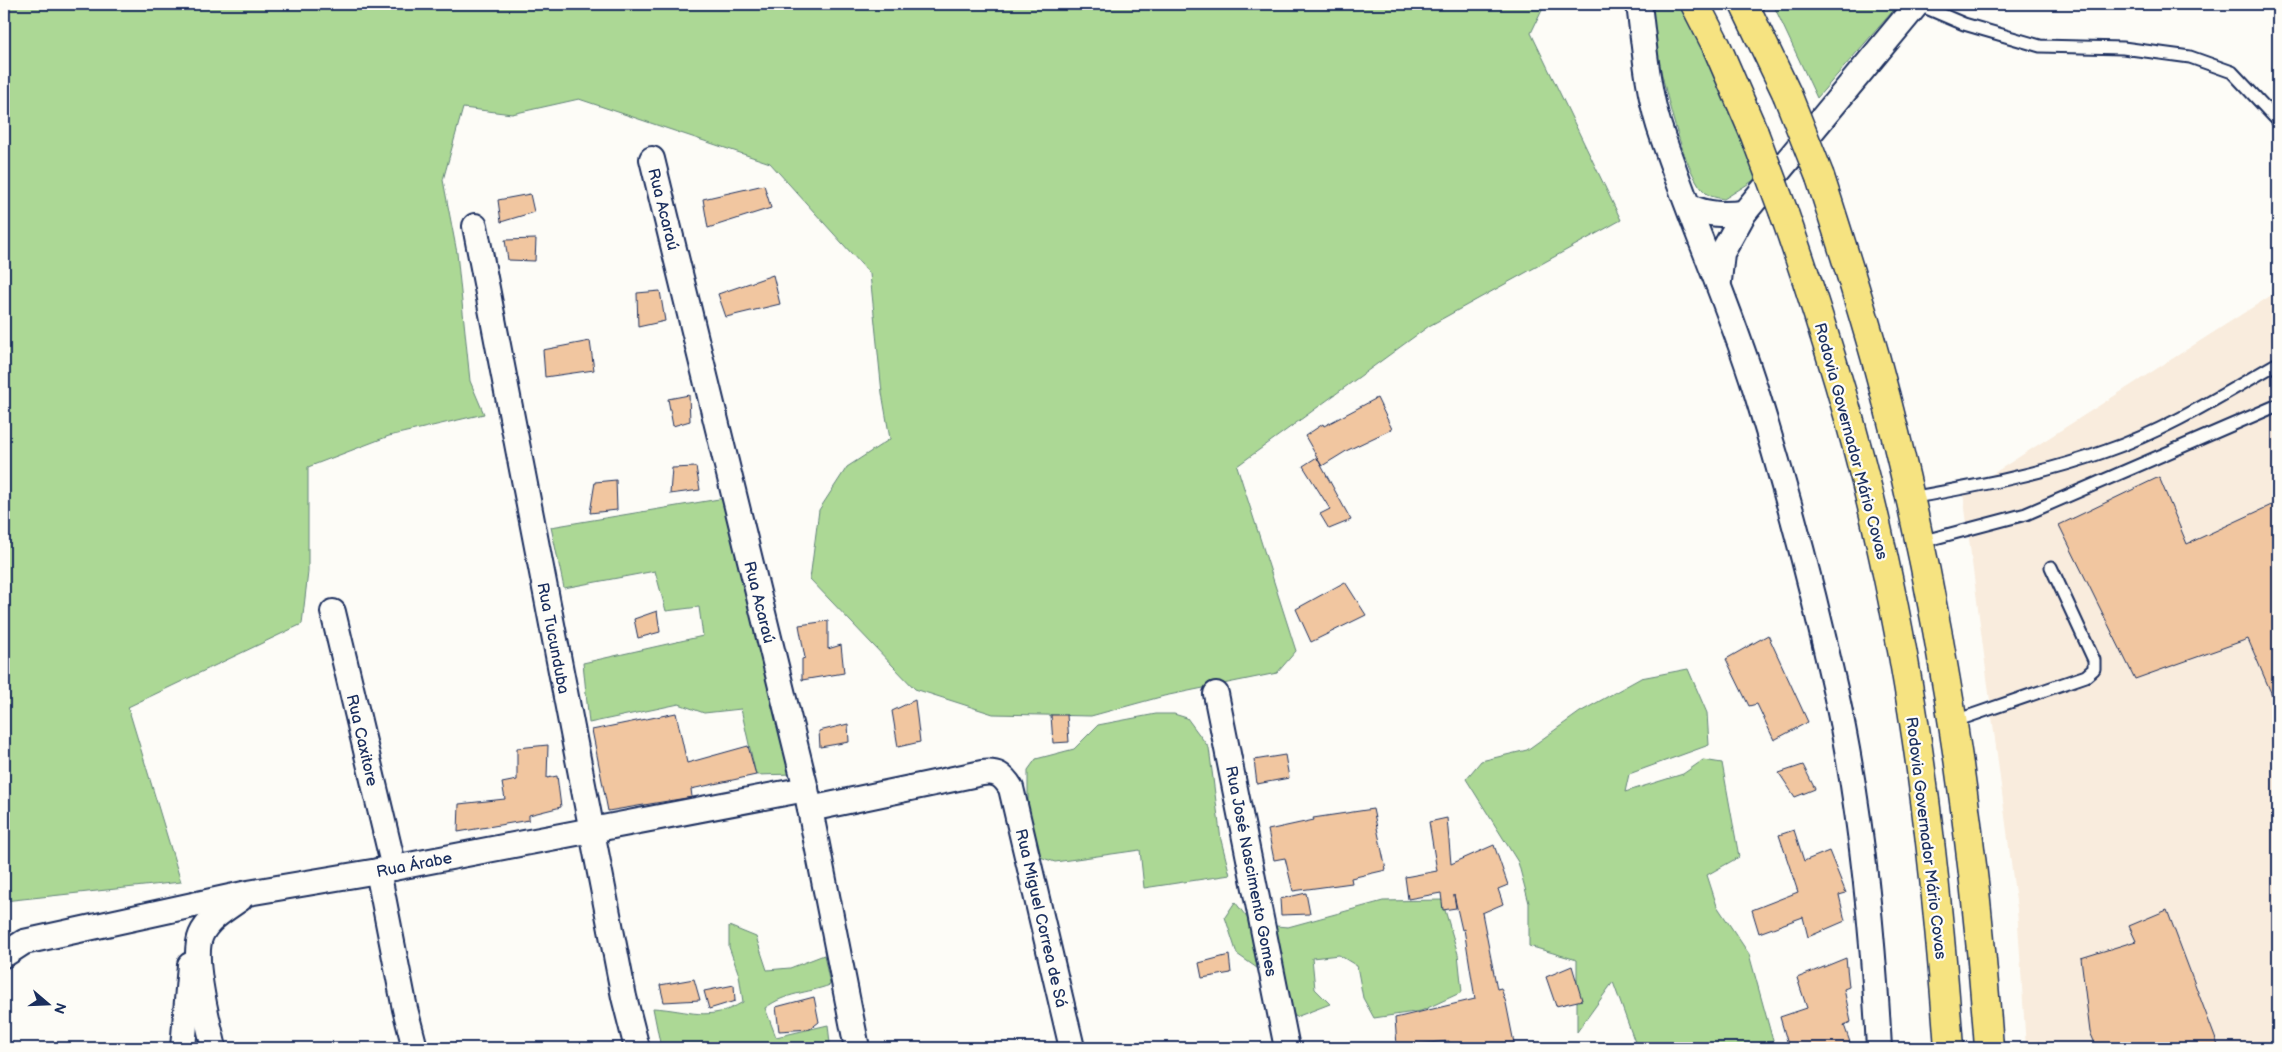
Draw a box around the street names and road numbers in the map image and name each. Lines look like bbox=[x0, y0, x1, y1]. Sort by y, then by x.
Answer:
street label: Rua Acaraú bbox=[643, 166, 682, 252]
street label: Rodovia Governador Mário Covas bbox=[1810, 321, 1891, 562]
street label: Rua Acaraú bbox=[739, 559, 778, 645]
street label: Rua Tucunduba bbox=[532, 581, 573, 696]
street label: Rua Caxitore bbox=[342, 693, 381, 789]
street label: Rodovia Governador Mário Covas bbox=[1901, 716, 1950, 961]
street label: Rua José Nascimento Gomes bbox=[1221, 764, 1280, 978]
street label: Rua Miguel Correa de Sá bbox=[1011, 827, 1070, 1009]
street label: Rua Árabe bbox=[375, 847, 454, 882]

